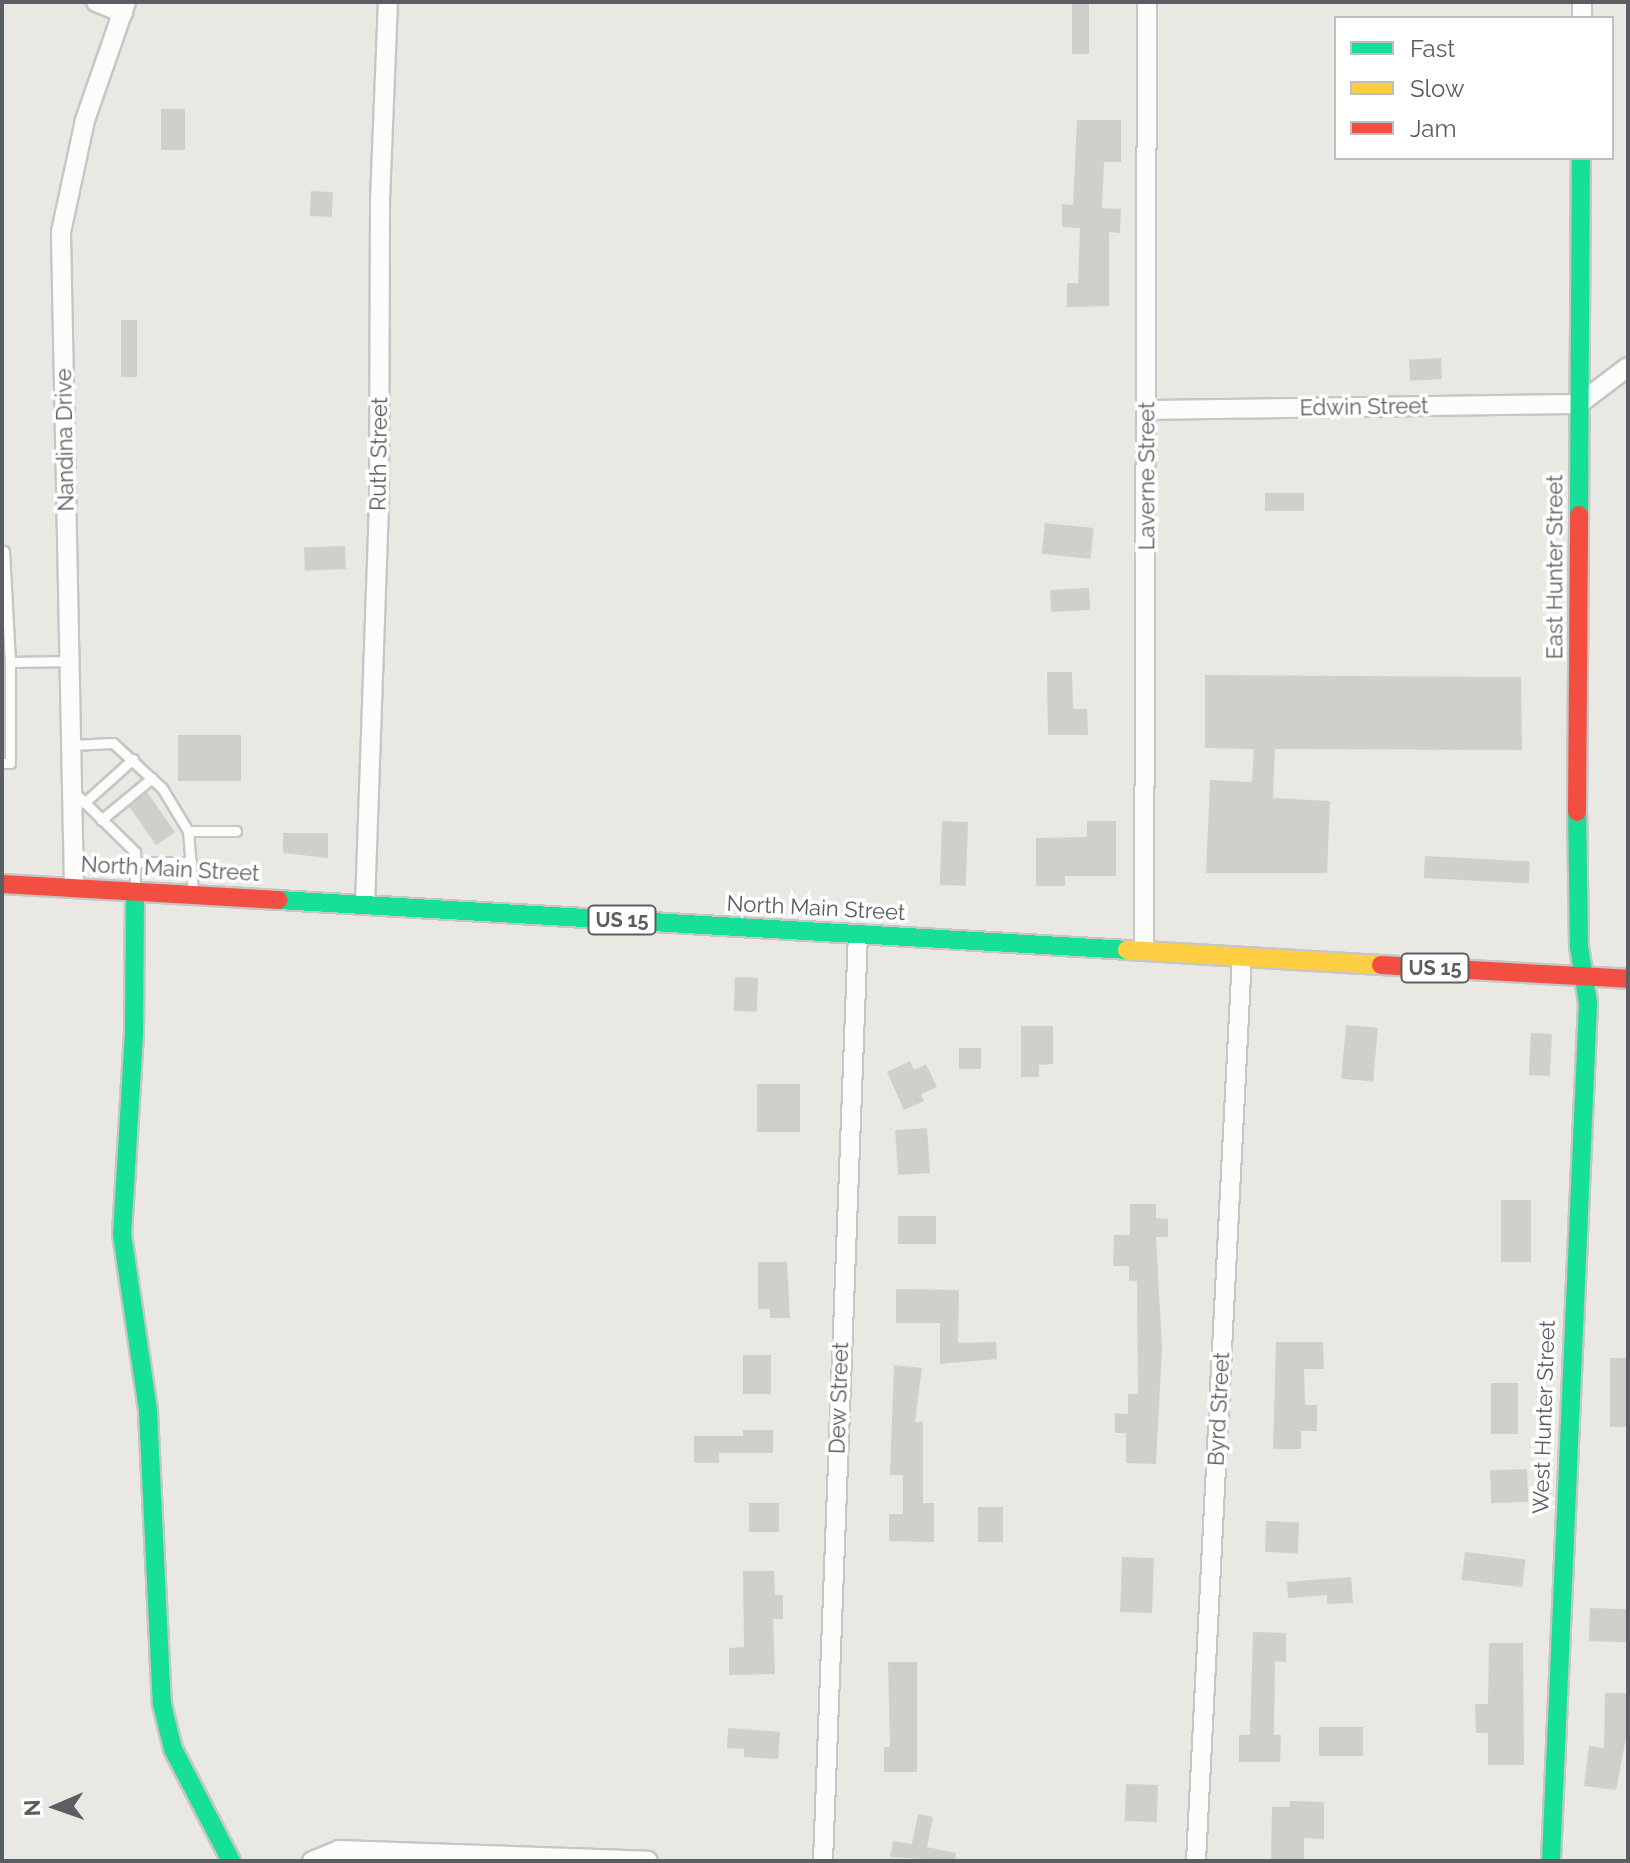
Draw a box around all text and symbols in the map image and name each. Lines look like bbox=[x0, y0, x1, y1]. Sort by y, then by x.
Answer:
legend bbox=[1334, 16, 1614, 160]
text: Fast bbox=[1410, 34, 1455, 63]
text: Slow bbox=[1410, 74, 1464, 103]
text: Jam bbox=[1410, 114, 1456, 143]
street label: Nandina Drive bbox=[51, 368, 79, 512]
street label: Edwin Street bbox=[1299, 393, 1429, 421]
street label: Ruth Street bbox=[365, 397, 393, 511]
street label: Laverne Street bbox=[1134, 402, 1160, 550]
street label: East Hunter Street bbox=[1542, 474, 1568, 660]
street label: North Main Street bbox=[80, 851, 260, 887]
street label: North Main Street bbox=[726, 890, 906, 926]
road number: US 15 bbox=[586, 904, 658, 936]
road number: US 15 bbox=[1399, 952, 1471, 984]
street label: West Hunter Street bbox=[1527, 1319, 1561, 1515]
street label: Dew Street bbox=[824, 1341, 854, 1455]
street label: Byrd Street bbox=[1203, 1351, 1235, 1467]
north arrow bbox=[16, 1767, 96, 1847]
text: N bbox=[19, 1799, 45, 1817]

